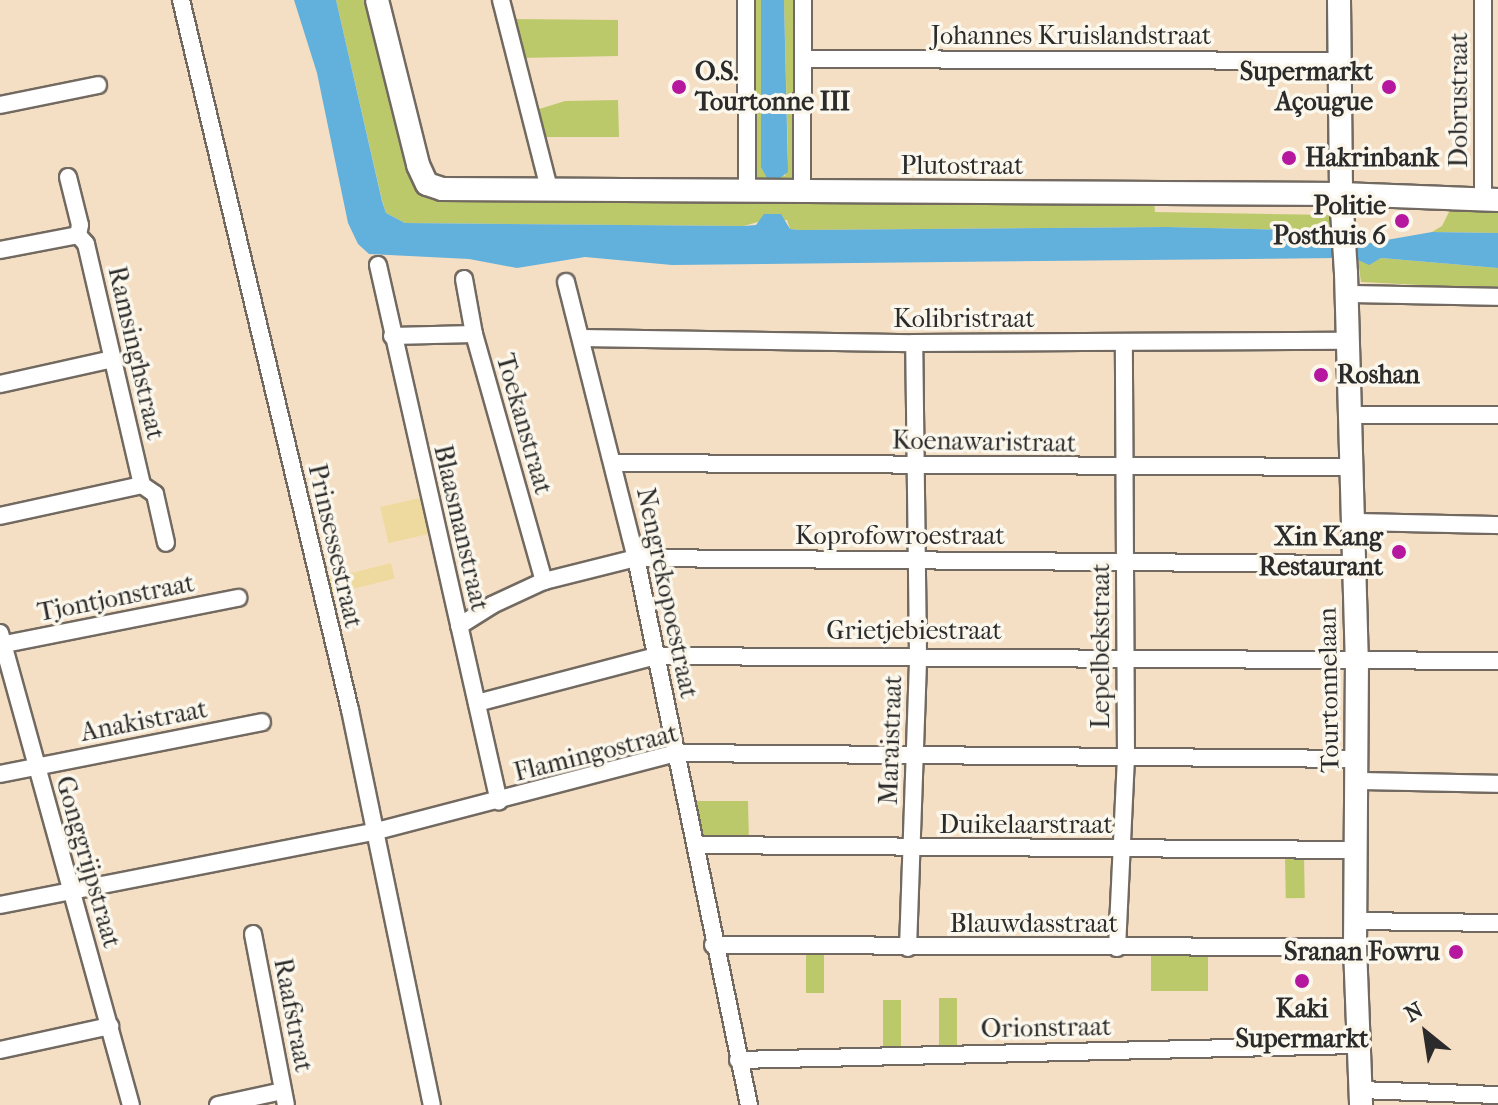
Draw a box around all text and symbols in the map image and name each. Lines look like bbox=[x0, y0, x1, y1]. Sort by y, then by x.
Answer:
street label: Johannes Kruislandstraat bbox=[931, 20, 1211, 52]
street label: Dobrustraat bbox=[1443, 32, 1475, 168]
place label: O.S. Tourtonne III bbox=[695, 56, 850, 118]
place label: Supermarkt Açougue bbox=[1240, 56, 1373, 118]
marker: O.S. Tourtonne III bbox=[670, 78, 688, 96]
marker: Supermarkt Açougue bbox=[1380, 78, 1398, 96]
place label: Hakrinbank bbox=[1305, 142, 1439, 174]
marker: Hakrinbank bbox=[1280, 149, 1298, 167]
street label: Plutostraat bbox=[900, 150, 1024, 182]
place label: Politie Posthuis 6 bbox=[1273, 190, 1386, 252]
marker: Politie Posthuis 6 bbox=[1393, 212, 1411, 230]
street label: Ramsinghstraat bbox=[101, 263, 171, 443]
street label: Kolibristraat bbox=[893, 303, 1035, 335]
street label: Toekanstraat bbox=[489, 350, 559, 498]
place label: Roshan bbox=[1337, 359, 1420, 391]
marker: Roshan bbox=[1312, 366, 1330, 384]
street label: Koenawaristraat bbox=[892, 425, 1076, 459]
street label: Blaasmanstraat bbox=[427, 442, 495, 614]
street label: Prinsessestraat bbox=[301, 461, 369, 631]
street label: Nengrekopoestraat bbox=[629, 485, 705, 701]
street label: Koprofowroestraat bbox=[795, 520, 1005, 552]
place label: Xin Kang Restaurant bbox=[1259, 521, 1383, 582]
marker: Xin Kang Restaurant bbox=[1390, 543, 1408, 561]
street label: Lepelbekstraat bbox=[1085, 563, 1117, 729]
street label: Tjontjonstraat bbox=[35, 568, 197, 628]
street label: Tourtonnelaan bbox=[1312, 607, 1346, 773]
street label: Grietjebiestraat bbox=[826, 615, 1002, 647]
street label: Maraistraat bbox=[873, 675, 909, 805]
street label: Anakistraat bbox=[78, 693, 210, 749]
street label: Flamingostraat bbox=[511, 718, 681, 788]
street label: Gonggrijpstraat bbox=[49, 773, 127, 951]
street label: Duikelaarstraat bbox=[939, 809, 1113, 841]
street label: Blauwdasstraat bbox=[950, 908, 1118, 940]
place label: Sranan Fowru bbox=[1284, 936, 1440, 968]
marker: Sranan Fowru bbox=[1447, 943, 1465, 961]
street label: Raafstraat bbox=[267, 956, 319, 1074]
marker: Kaki Supermarkt bbox=[1293, 972, 1311, 990]
place label: Kaki Supermarkt bbox=[1235, 993, 1369, 1054]
north arrow bbox=[1386, 993, 1466, 1073]
text: N bbox=[1400, 997, 1428, 1028]
street label: Orionstraat bbox=[980, 1011, 1112, 1045]

